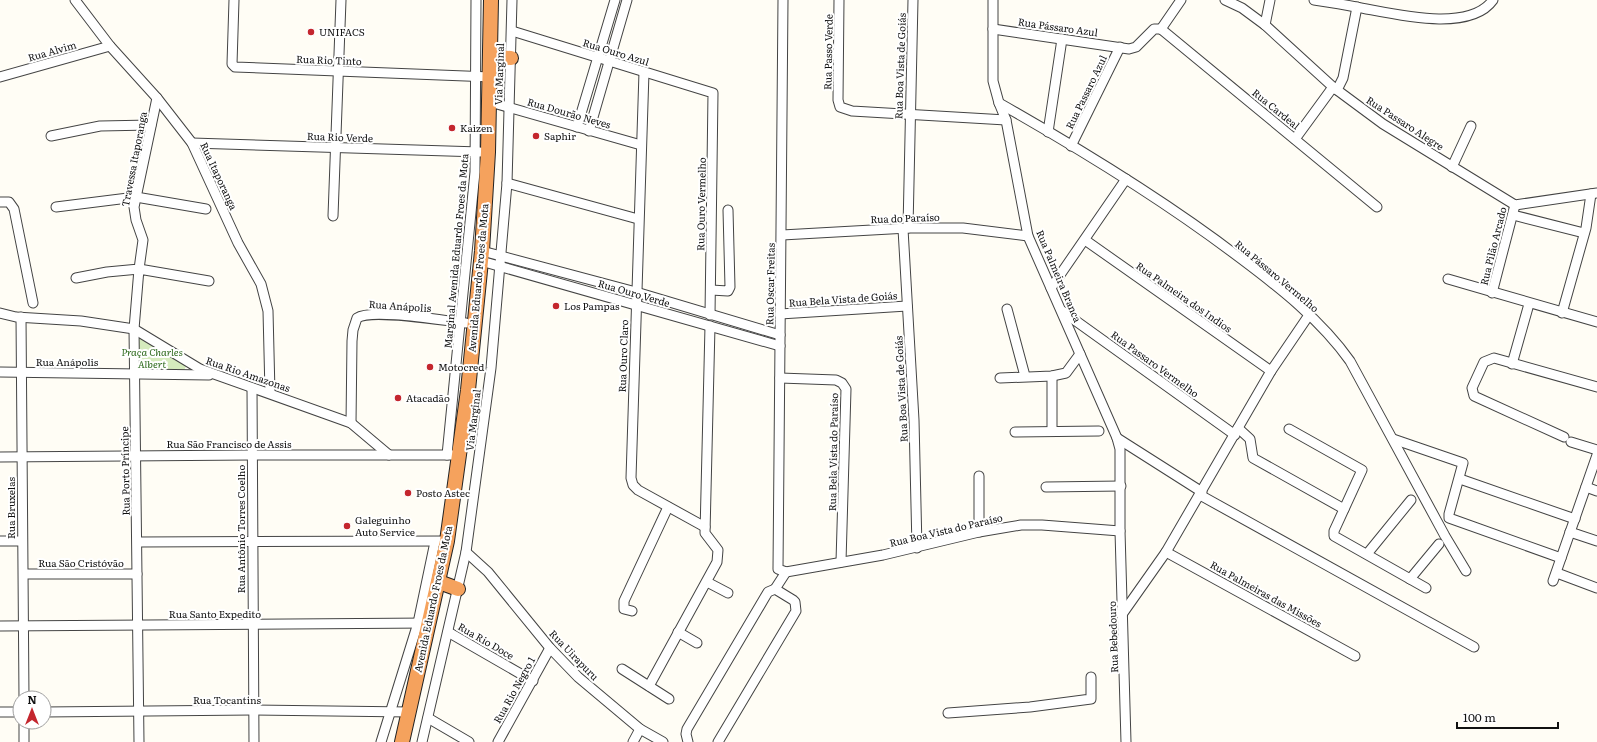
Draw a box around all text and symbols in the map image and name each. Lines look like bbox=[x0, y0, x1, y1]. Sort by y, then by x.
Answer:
street label: Rua Boa Vista de Goiás bbox=[890, 12, 909, 119]
street label: Rua Pássaro Azul bbox=[1017, 13, 1100, 40]
street label: Rua Passo Verde bbox=[819, 14, 836, 90]
place label: UNIFACS bbox=[319, 24, 365, 39]
marker: UNIFACS bbox=[306, 27, 316, 37]
street label: Rua Ouro Azul bbox=[581, 34, 652, 69]
street label: Rua Alvim bbox=[26, 36, 78, 65]
street label: Via Marginal bbox=[490, 42, 507, 105]
street label: Rua Rio Tinto bbox=[296, 51, 362, 68]
street label: Rua Passaro Azul bbox=[1061, 52, 1110, 131]
street label: Rua Cardeal bbox=[1249, 85, 1304, 133]
street label: Rua Passaro Alegre bbox=[1364, 92, 1447, 153]
street label: Rua Dourão Neves bbox=[526, 93, 613, 132]
street label: Travessa Itaporanga bbox=[117, 109, 150, 208]
place label: Kaizen bbox=[460, 120, 493, 135]
marker: Kaizen bbox=[447, 123, 457, 133]
street label: Rua Rio Verde bbox=[307, 128, 373, 145]
place label: Saphir bbox=[544, 128, 576, 143]
marker: Saphir bbox=[531, 131, 541, 141]
street label: Rua Itaporanga bbox=[197, 139, 242, 213]
street label: Marginal Avenida Eduardo Froes da Mota bbox=[440, 152, 472, 349]
street label: Rua Ouro Vermelho bbox=[692, 157, 709, 251]
street label: Avenida Eduardo Froes da Mota bbox=[464, 202, 492, 353]
street label: Rua Pilão Arcado bbox=[1476, 205, 1510, 287]
street label: Rua do Paraíso bbox=[870, 209, 940, 226]
street label: Rua Palmeira Branca bbox=[1033, 227, 1086, 325]
street label: Rua Pássaro Vermelho bbox=[1232, 236, 1323, 315]
street label: Rua Oscar Freitas bbox=[761, 242, 778, 325]
street label: Rua Palmeira dos Indios bbox=[1133, 258, 1236, 336]
street label: Rua Ouro Verde bbox=[596, 275, 672, 310]
street label: Rua Bela Vista de Goiás bbox=[788, 287, 898, 310]
street label: Rua Anápolis bbox=[368, 296, 432, 315]
place label: Los Pampas bbox=[564, 298, 620, 313]
marker: Los Pampas bbox=[551, 301, 561, 311]
street label: Rua Ouro Claro bbox=[614, 319, 631, 393]
street label: Rua Passaro Vermelho bbox=[1108, 327, 1202, 401]
street label: Rua Boa Vista de Goiás bbox=[890, 335, 911, 443]
park label: Praça Charles Albert bbox=[121, 344, 183, 371]
street label: Rua Rio Amazonas bbox=[204, 352, 293, 395]
street label: Rua Anápolis bbox=[36, 354, 99, 369]
place label: Motocred bbox=[438, 359, 484, 374]
marker: Motocred bbox=[425, 362, 435, 372]
street label: Via Marginal bbox=[461, 388, 484, 452]
place label: Atacadão bbox=[406, 390, 450, 405]
marker: Atacadão bbox=[393, 393, 403, 403]
street label: Rua Bela Vista do Paraíso bbox=[824, 393, 841, 511]
street label: Rua Porto Príncipe bbox=[116, 426, 133, 516]
street label: Rua São Francisco de Assis bbox=[166, 436, 292, 451]
street label: Rua Antônio Torres Coelho bbox=[233, 465, 248, 593]
street label: Rua Bruxelas bbox=[3, 477, 18, 539]
place label: Posto Astec bbox=[416, 485, 470, 500]
marker: Posto Astec bbox=[403, 488, 413, 498]
street label: Rua Boa Vista do Paraíso bbox=[888, 509, 1004, 550]
place label: Galeguinho Auto Service bbox=[355, 512, 415, 539]
marker: Galeguinho Auto Service bbox=[342, 521, 352, 531]
street label: Avenida Eduardo Froes da Mota bbox=[410, 524, 456, 674]
street label: Rua São Cristóvão bbox=[38, 555, 124, 570]
street label: Rua Palmeiras das Missões bbox=[1208, 557, 1325, 631]
street label: Rua Bebedouro bbox=[1104, 601, 1121, 673]
street label: Rua Santo Expedito bbox=[169, 606, 261, 621]
street label: Rua Rio Doce bbox=[455, 618, 517, 663]
street label: Rua Uirapuru bbox=[546, 626, 603, 684]
street label: Rua Rio Negro 1 bbox=[489, 654, 538, 726]
north arrow bbox=[12, 690, 52, 730]
text: N bbox=[27, 691, 37, 707]
street label: Rua Tocantins bbox=[193, 692, 262, 707]
scale bar bbox=[1457, 704, 1558, 730]
text: 100 m bbox=[1463, 708, 1496, 726]

